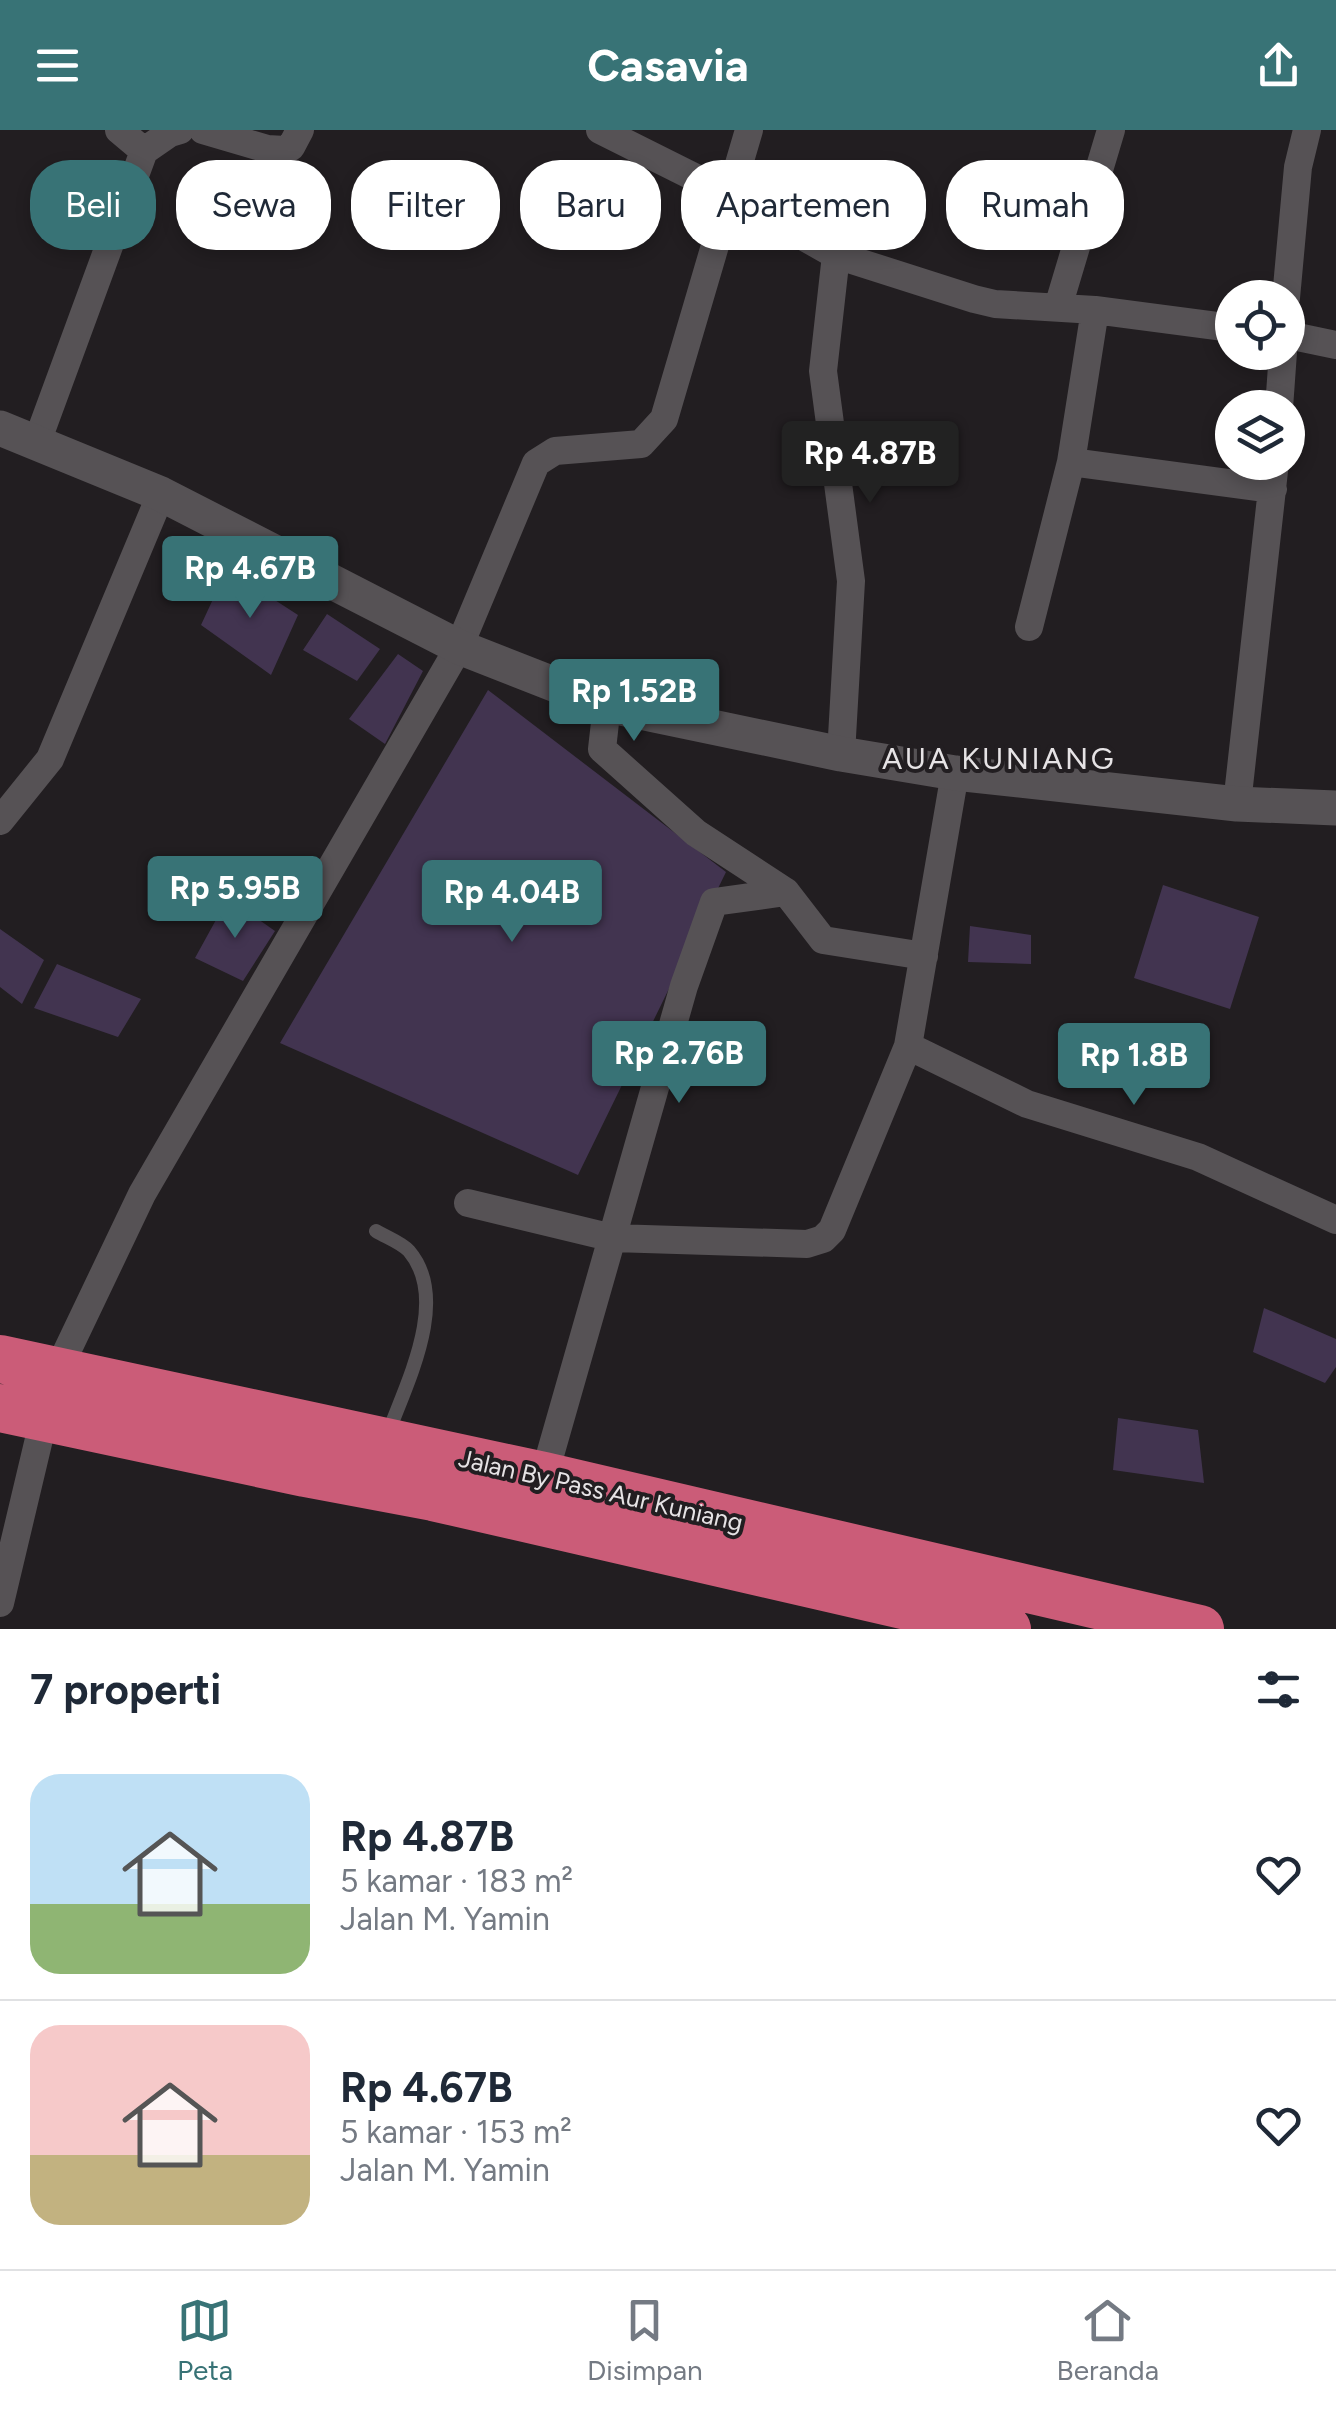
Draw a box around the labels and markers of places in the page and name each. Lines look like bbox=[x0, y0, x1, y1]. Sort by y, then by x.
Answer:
pin: Rp 4.87B bbox=[767, 421, 973, 506]
pin: Rp 4.67B bbox=[147, 536, 353, 621]
pin: Rp 1.52B bbox=[531, 659, 737, 744]
pin: Rp 5.95B bbox=[132, 856, 338, 941]
pin: Rp 4.04B bbox=[409, 860, 615, 945]
pin: Rp 2.76B bbox=[576, 1021, 782, 1106]
pin: Rp 1.8B bbox=[1042, 1023, 1226, 1108]

